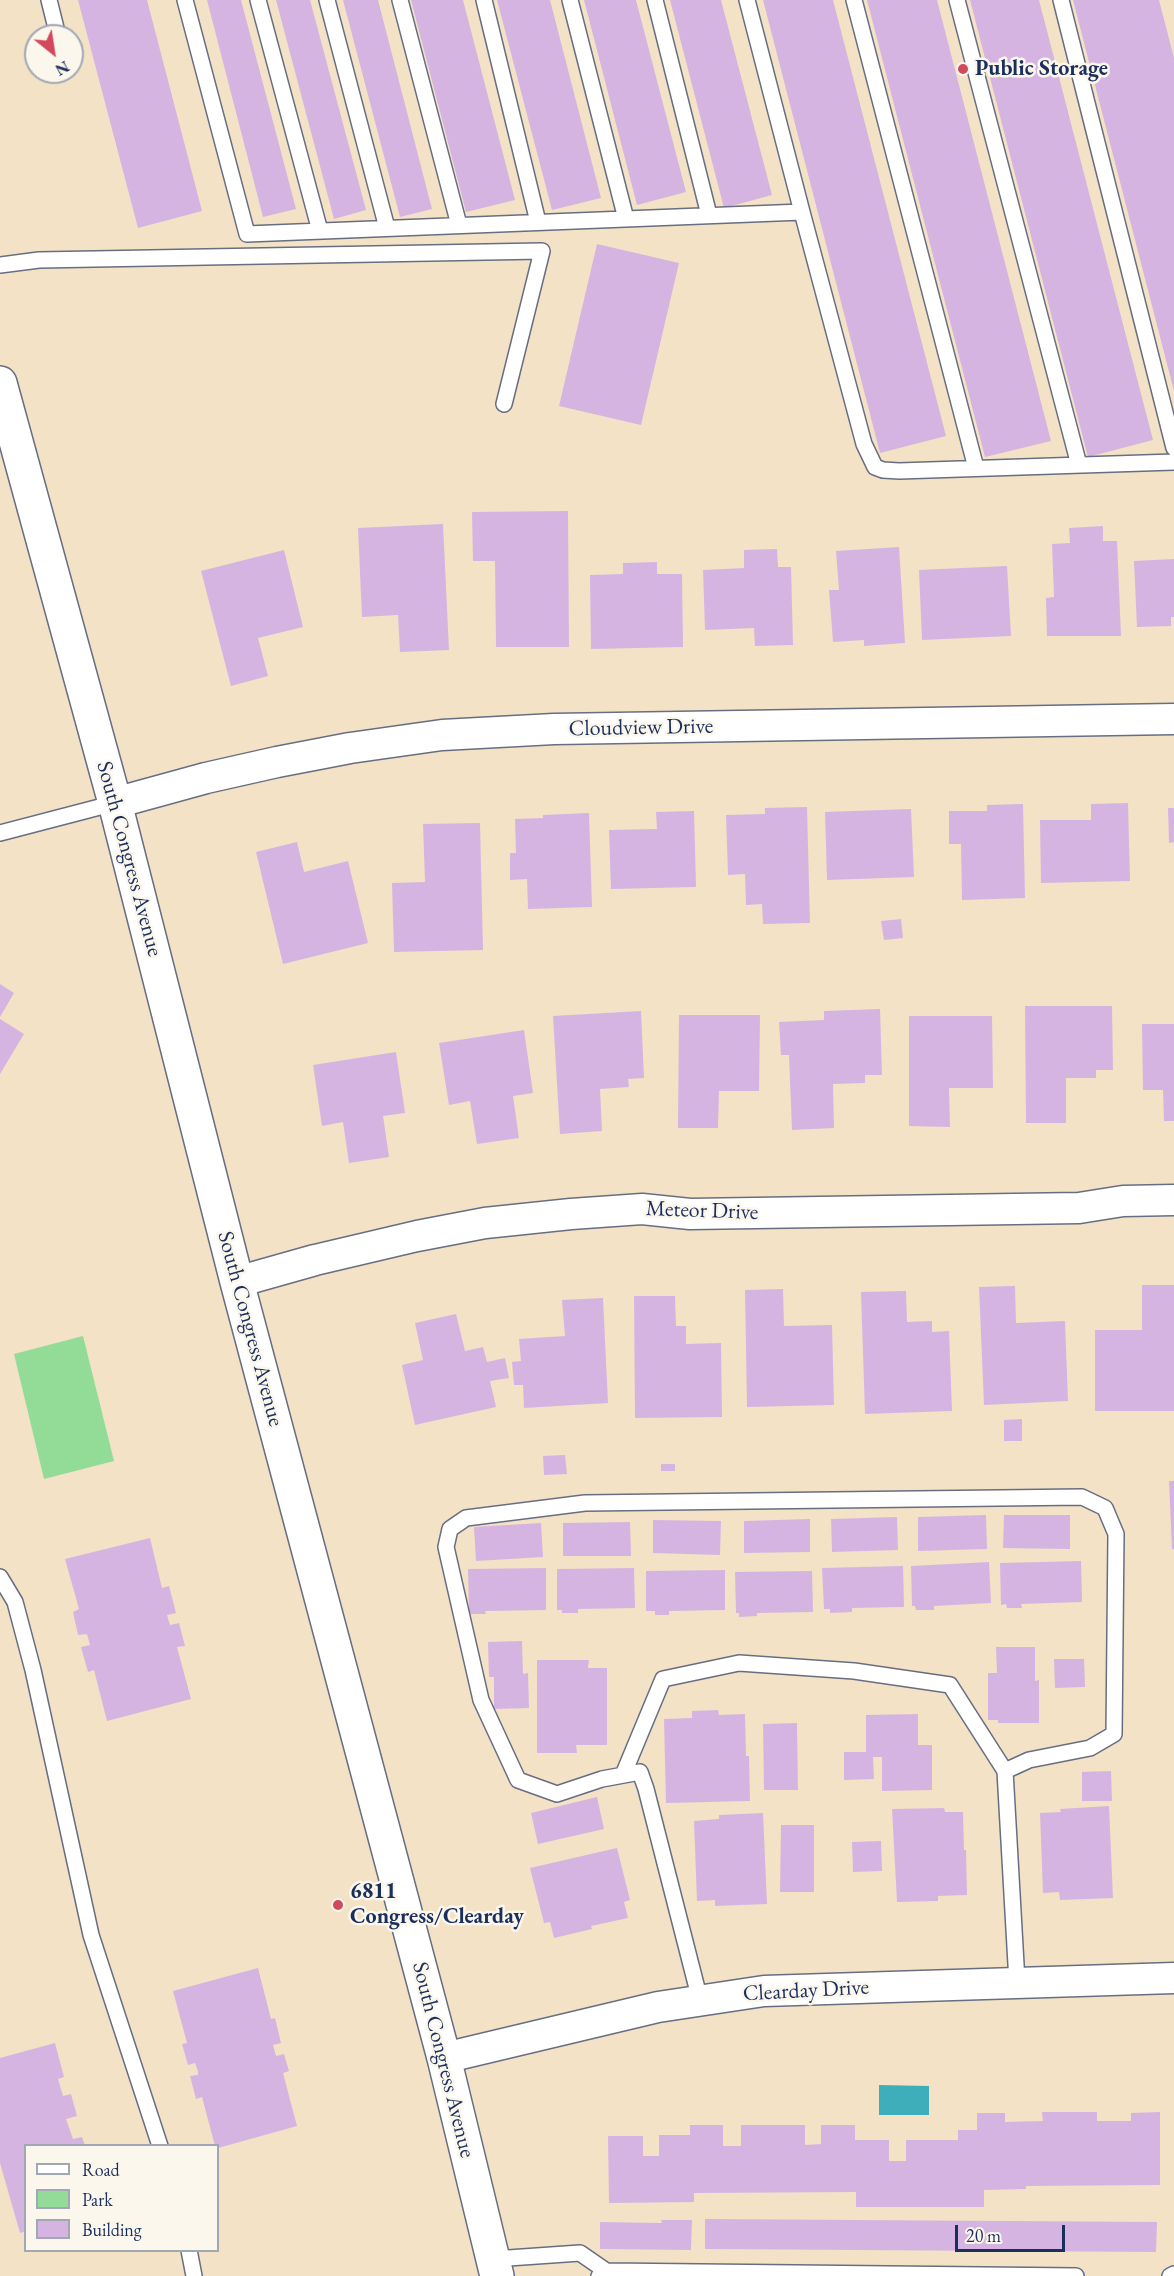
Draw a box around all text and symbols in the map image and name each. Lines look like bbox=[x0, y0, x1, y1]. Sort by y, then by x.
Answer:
north arrow bbox=[24, 24, 84, 84]
text: N bbox=[51, 56, 73, 81]
place label: Public Storage bbox=[975, 56, 1108, 82]
marker: Public Storage bbox=[956, 62, 970, 76]
street label: Cloudview Drive bbox=[568, 714, 714, 742]
street label: South Congress Avenue bbox=[90, 759, 168, 959]
street label: Meteor Drive bbox=[645, 1196, 759, 1226]
street label: South Congress Avenue bbox=[211, 1229, 289, 1429]
place label: 6811 Congress/Clearday bbox=[350, 1879, 524, 1930]
marker: 6811 Congress/Clearday bbox=[331, 1898, 345, 1912]
street label: South Congress Avenue bbox=[406, 1959, 480, 2161]
street label: Clearday Drive bbox=[742, 1975, 870, 2007]
legend bbox=[24, 2144, 219, 2252]
text: Road bbox=[82, 2158, 120, 2181]
text: Park bbox=[82, 2188, 113, 2211]
scale bar bbox=[958, 2213, 1068, 2251]
text: Building bbox=[82, 2218, 142, 2241]
text: 20 m bbox=[966, 2224, 1001, 2247]

